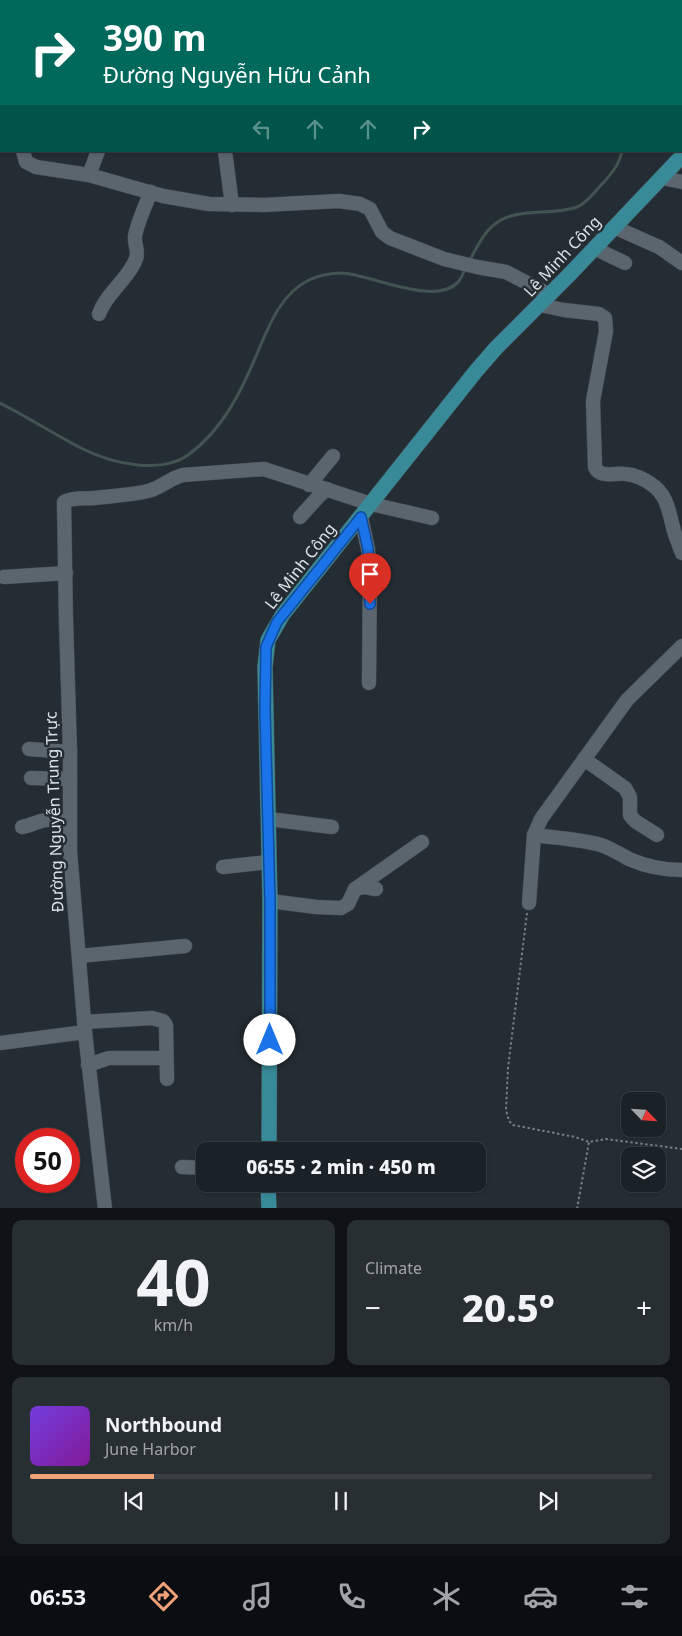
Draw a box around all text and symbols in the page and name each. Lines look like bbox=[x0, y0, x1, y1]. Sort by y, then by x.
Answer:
text: 390 m bbox=[103, 14, 206, 61]
icon: right bbox=[20, 20, 85, 85]
text: Đường Nguyễn Hữu Cảnh bbox=[103, 59, 371, 89]
icon: left bbox=[248, 115, 276, 143]
icon: ahead bbox=[301, 115, 329, 143]
icon: ahead bbox=[354, 115, 382, 143]
icon: right bbox=[407, 115, 435, 143]
street label: Lê Minh Công bbox=[519, 211, 605, 301]
street label: Lê Minh Công bbox=[259, 518, 341, 614]
pin bbox=[349, 553, 391, 604]
icon: arrive bbox=[356, 560, 384, 588]
street label: Đường Nguyễn Trung Trực bbox=[39, 711, 69, 913]
position arrow bbox=[243, 1013, 295, 1065]
north arrow bbox=[621, 1092, 666, 1138]
map controls bbox=[621, 1092, 666, 1192]
speed limit sign: 50 bbox=[15, 1128, 80, 1193]
button: layers bbox=[621, 1147, 666, 1192]
text: 06:55 · 2 min · 450 m bbox=[246, 1154, 436, 1180]
text: 40 bbox=[136, 1237, 211, 1325]
text: Climate bbox=[365, 1257, 422, 1279]
text: 20.5° bbox=[462, 1281, 555, 1333]
text: − bbox=[365, 1288, 381, 1326]
text: + bbox=[636, 1288, 652, 1326]
text: km/h bbox=[154, 1314, 193, 1336]
text: Northbound bbox=[105, 1412, 222, 1438]
text: June Harbor bbox=[105, 1438, 196, 1460]
icon: previous bbox=[120, 1487, 148, 1515]
icon: pause bbox=[327, 1487, 355, 1515]
icon: next bbox=[534, 1487, 562, 1515]
icon: directions bbox=[146, 1579, 181, 1614]
icon: music bbox=[240, 1579, 275, 1614]
icon: phone bbox=[334, 1579, 369, 1614]
icon: climate bbox=[429, 1579, 464, 1614]
icon: car bbox=[523, 1579, 558, 1614]
icon: filters bbox=[617, 1579, 652, 1614]
text: 06:53 bbox=[30, 1581, 86, 1611]

